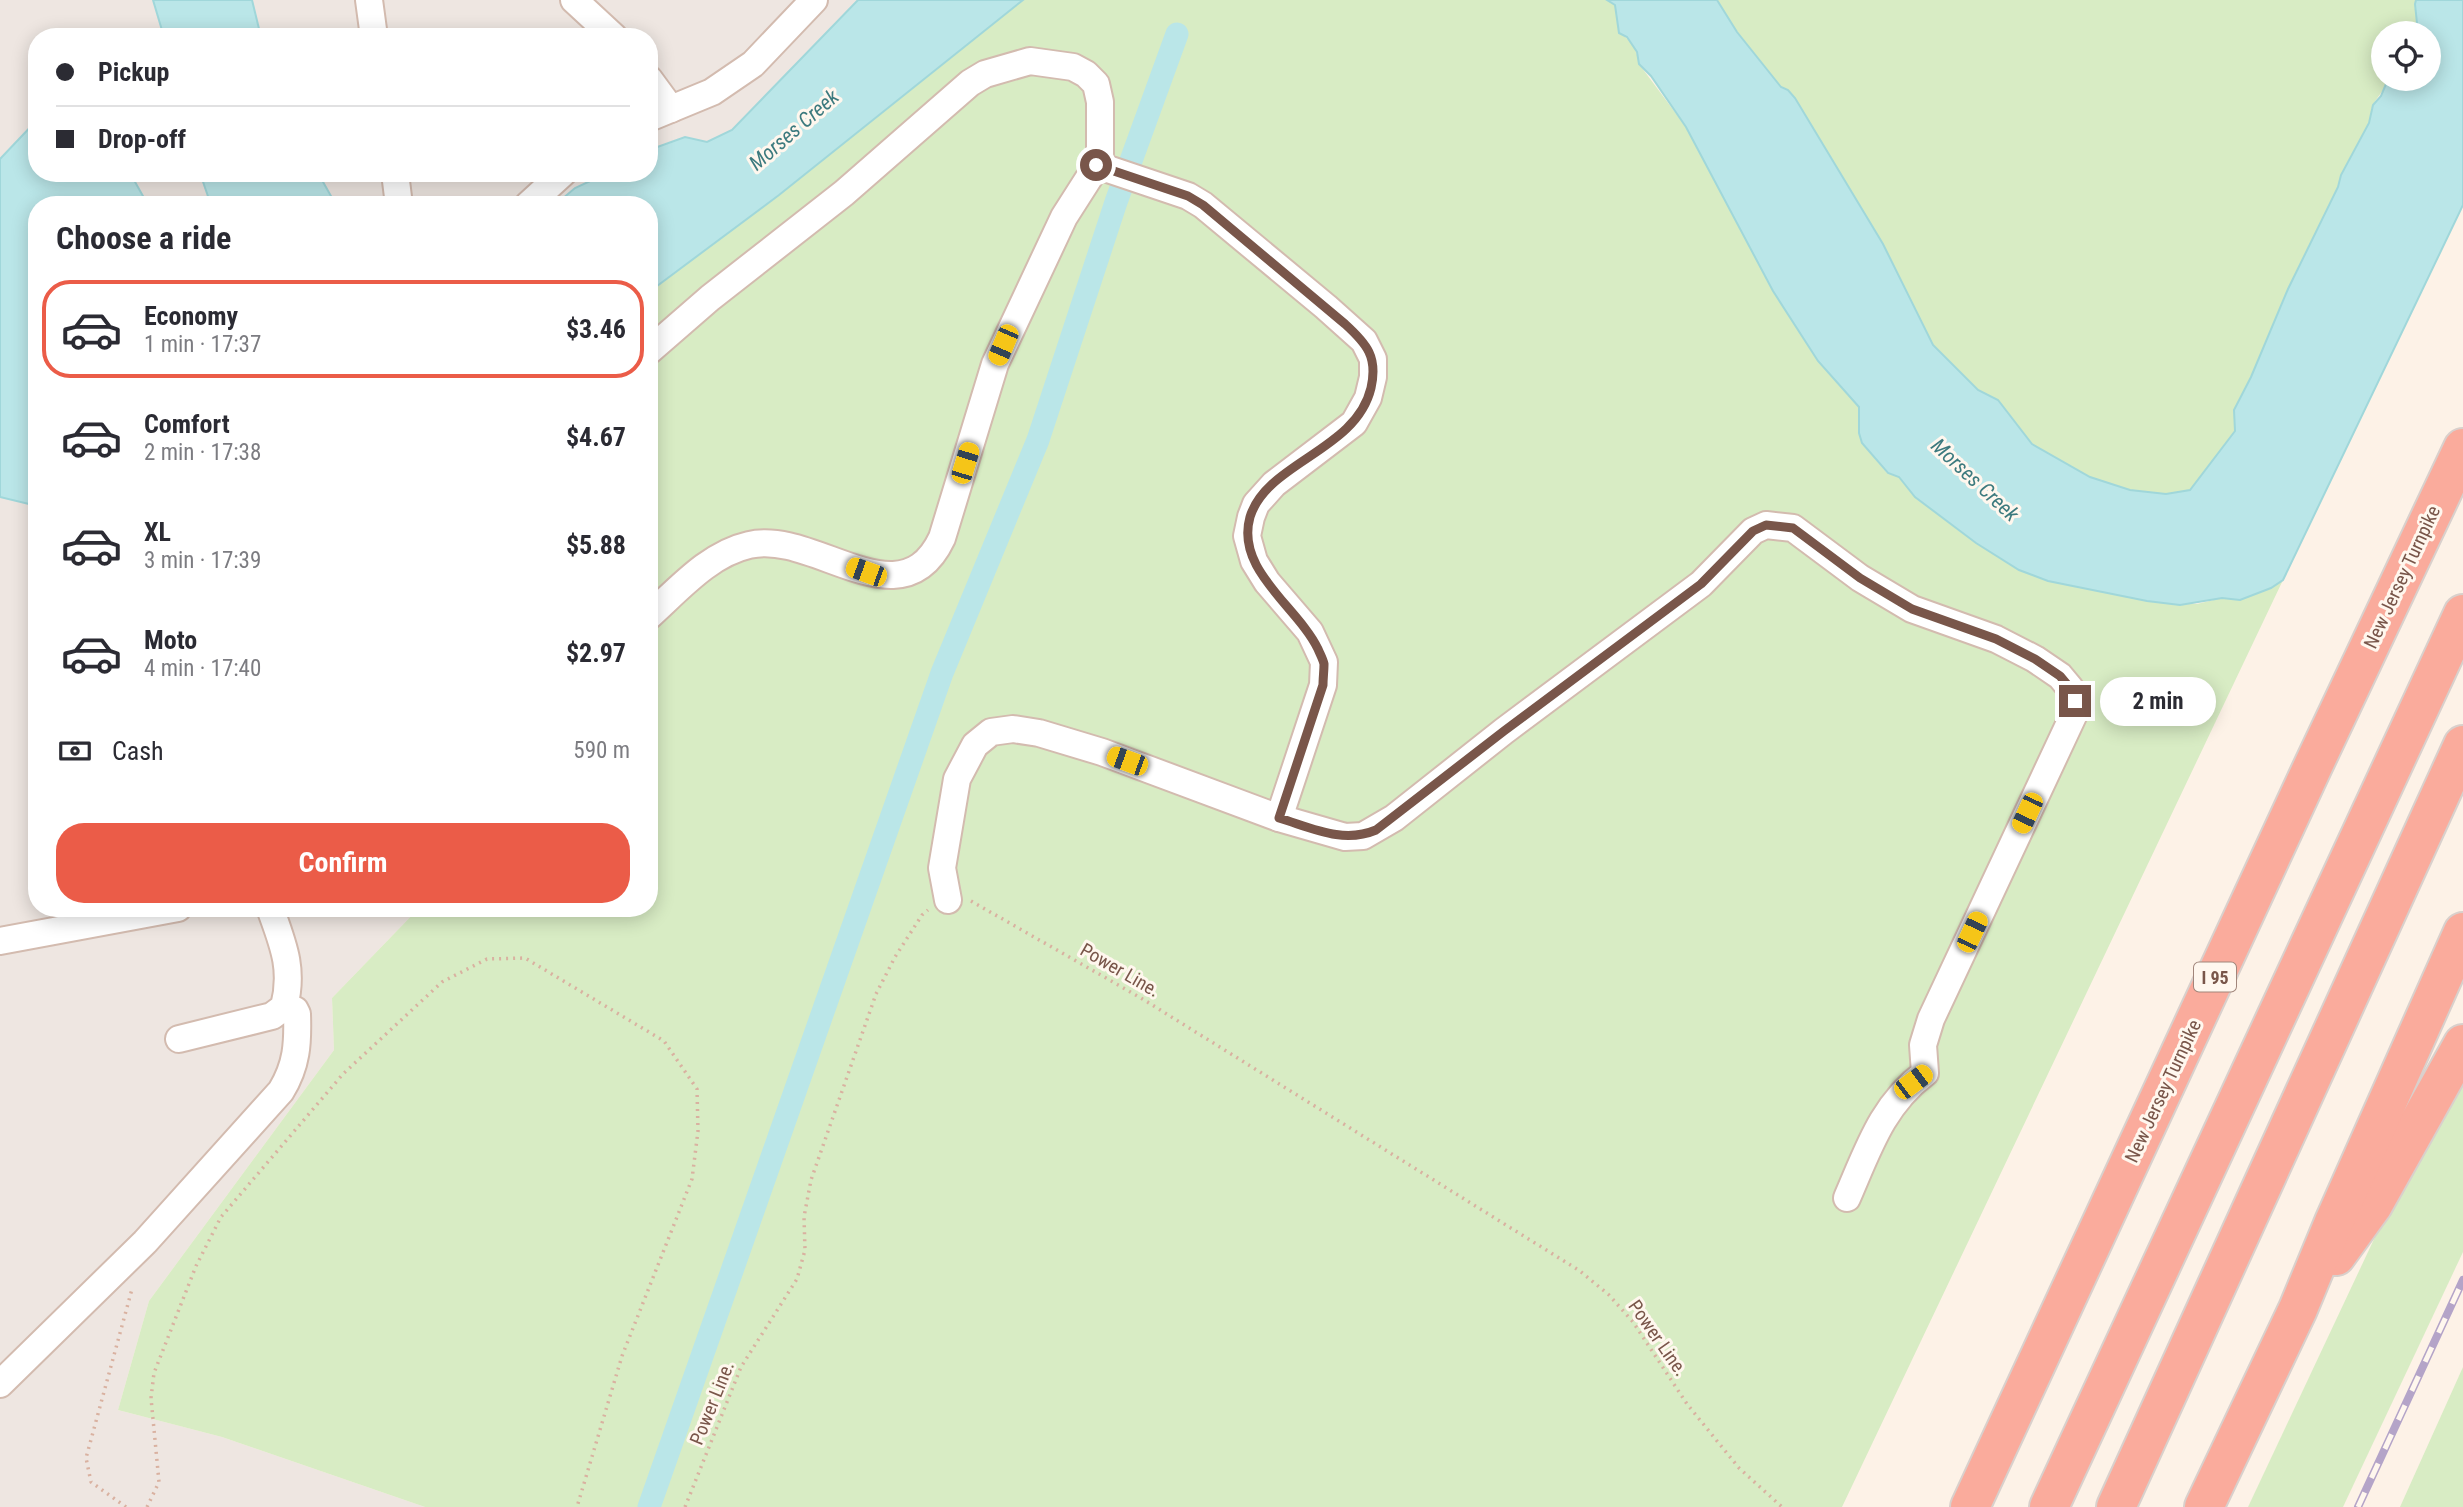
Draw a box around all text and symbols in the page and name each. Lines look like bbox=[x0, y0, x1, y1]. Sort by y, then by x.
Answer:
map controls bbox=[2371, 21, 2441, 91]
button: locate bbox=[2371, 21, 2441, 91]
text: Pickup bbox=[98, 57, 169, 87]
water label: Morses Creek bbox=[744, 84, 844, 175]
text: Drop-off bbox=[98, 124, 186, 154]
route start bbox=[1080, 149, 1112, 181]
text: Choose a ride bbox=[56, 219, 231, 257]
icon: car bbox=[60, 298, 123, 361]
text: Economy bbox=[144, 301, 238, 331]
text: $3.46 bbox=[566, 314, 626, 344]
car bbox=[986, 322, 1021, 368]
text: 1 min · 17:37 bbox=[144, 331, 261, 358]
icon: car bbox=[60, 406, 123, 469]
text: Comfort bbox=[144, 409, 230, 439]
text: $4.67 bbox=[566, 422, 626, 452]
water label: Morses Creek bbox=[1926, 434, 2024, 527]
text: 2 min · 17:38 bbox=[144, 439, 261, 466]
car bbox=[949, 440, 982, 486]
street label: New Jersey Turnpike bbox=[2359, 502, 2445, 652]
icon: car bbox=[60, 514, 123, 577]
text: XL bbox=[144, 517, 171, 547]
text: $5.88 bbox=[566, 530, 626, 560]
text: 3 min · 17:39 bbox=[144, 547, 261, 574]
car bbox=[843, 555, 890, 589]
icon: car bbox=[60, 622, 123, 685]
text: Moto bbox=[144, 625, 197, 655]
text: $2.97 bbox=[566, 638, 626, 668]
text: 4 min · 17:40 bbox=[144, 655, 261, 682]
callout: 2 min bbox=[2100, 676, 2215, 726]
route end bbox=[2059, 685, 2091, 717]
text: 2 min bbox=[2132, 688, 2184, 715]
icon: cash bbox=[56, 732, 94, 770]
text: Cash bbox=[112, 736, 164, 766]
text: 590 m bbox=[573, 737, 630, 764]
car bbox=[1104, 744, 1151, 778]
car bbox=[2009, 790, 2046, 836]
button: Confirm bbox=[56, 823, 630, 903]
car bbox=[1954, 909, 1991, 955]
street label: Power Line. bbox=[1076, 938, 1164, 1002]
road number: I 95 bbox=[2194, 962, 2236, 992]
street label: New Jersey Turnpike bbox=[2120, 1016, 2206, 1166]
car bbox=[1890, 1061, 1937, 1103]
street label: Power Line. bbox=[1623, 1295, 1693, 1381]
street label: Power Line. bbox=[685, 1358, 739, 1448]

